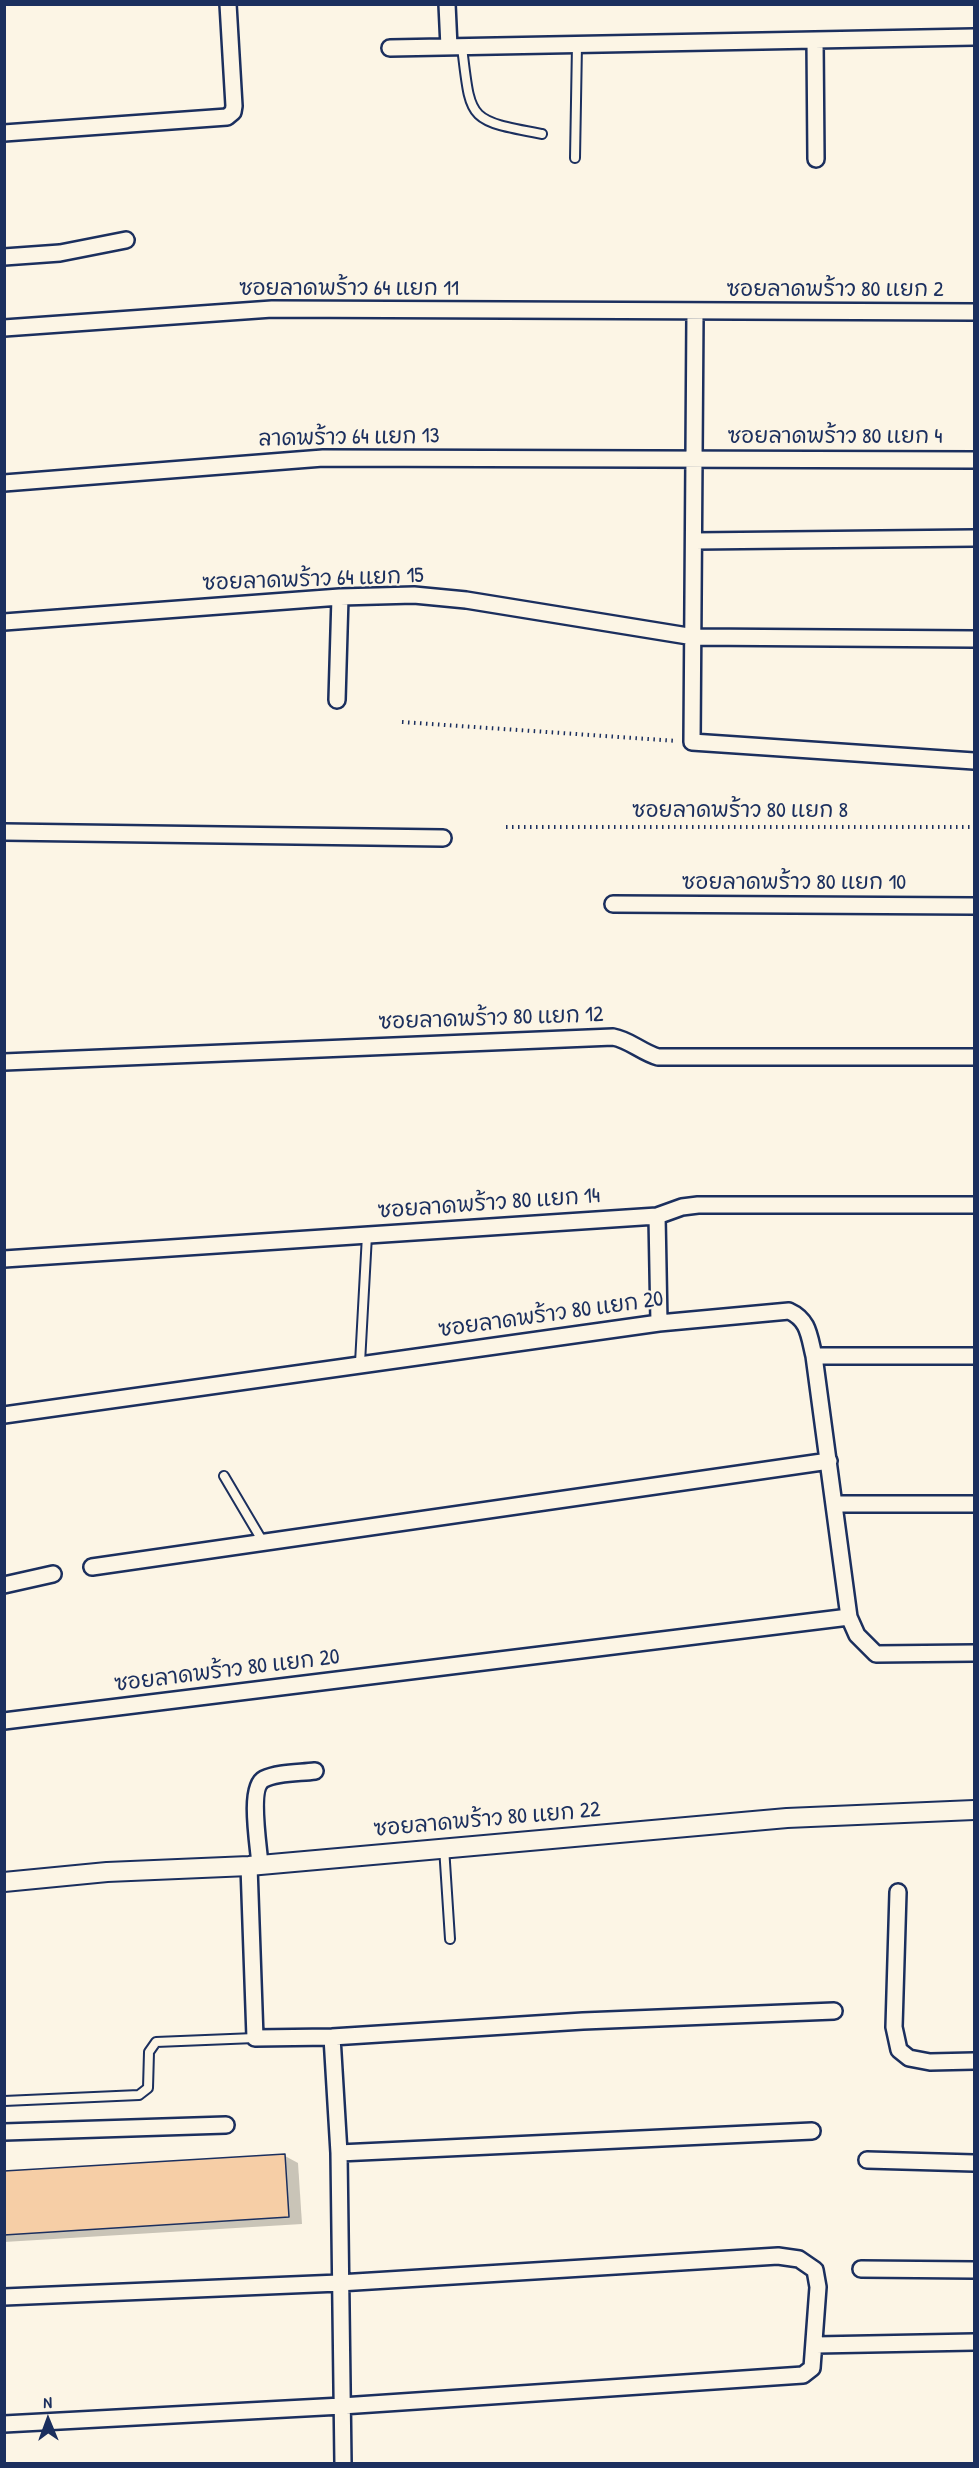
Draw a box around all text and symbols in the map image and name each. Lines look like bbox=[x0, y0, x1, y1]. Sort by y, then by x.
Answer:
street label: ซอยลาดพร้าว 64 แยก 11 bbox=[239, 276, 459, 302]
street label: ซอยลาดพร้าว 80 แยก 2 bbox=[727, 277, 943, 303]
street label: ลาดพร้าว 64 แยก 13 bbox=[258, 423, 440, 453]
street label: ซอยลาดพร้าว 80 แยก 4 bbox=[728, 424, 942, 450]
street label: ซอยลาดพร้าว 64 แยก 15 bbox=[202, 563, 424, 597]
street label: ซอยลาดพร้าว 80 แยก 8 bbox=[632, 798, 848, 824]
street label: ซอยลาดพร้าว 80 แยก 10 bbox=[682, 870, 906, 896]
street label: ซอยลาดพร้าว 80 แยก 12 bbox=[378, 1002, 604, 1036]
street label: ซอยลาดพร้าว 80 แยก 14 bbox=[377, 1183, 601, 1225]
street label: ซอยลาดพร้าว 80 แยก 20 bbox=[437, 1286, 665, 1344]
street label: ซอยลาดพร้าว 80 แยก 20 bbox=[113, 1644, 341, 1698]
street label: ซอยลาดพร้าว 80 แยก 22 bbox=[373, 1797, 601, 1843]
north arrow bbox=[18, 2390, 78, 2450]
text: N bbox=[43, 2391, 52, 2413]

